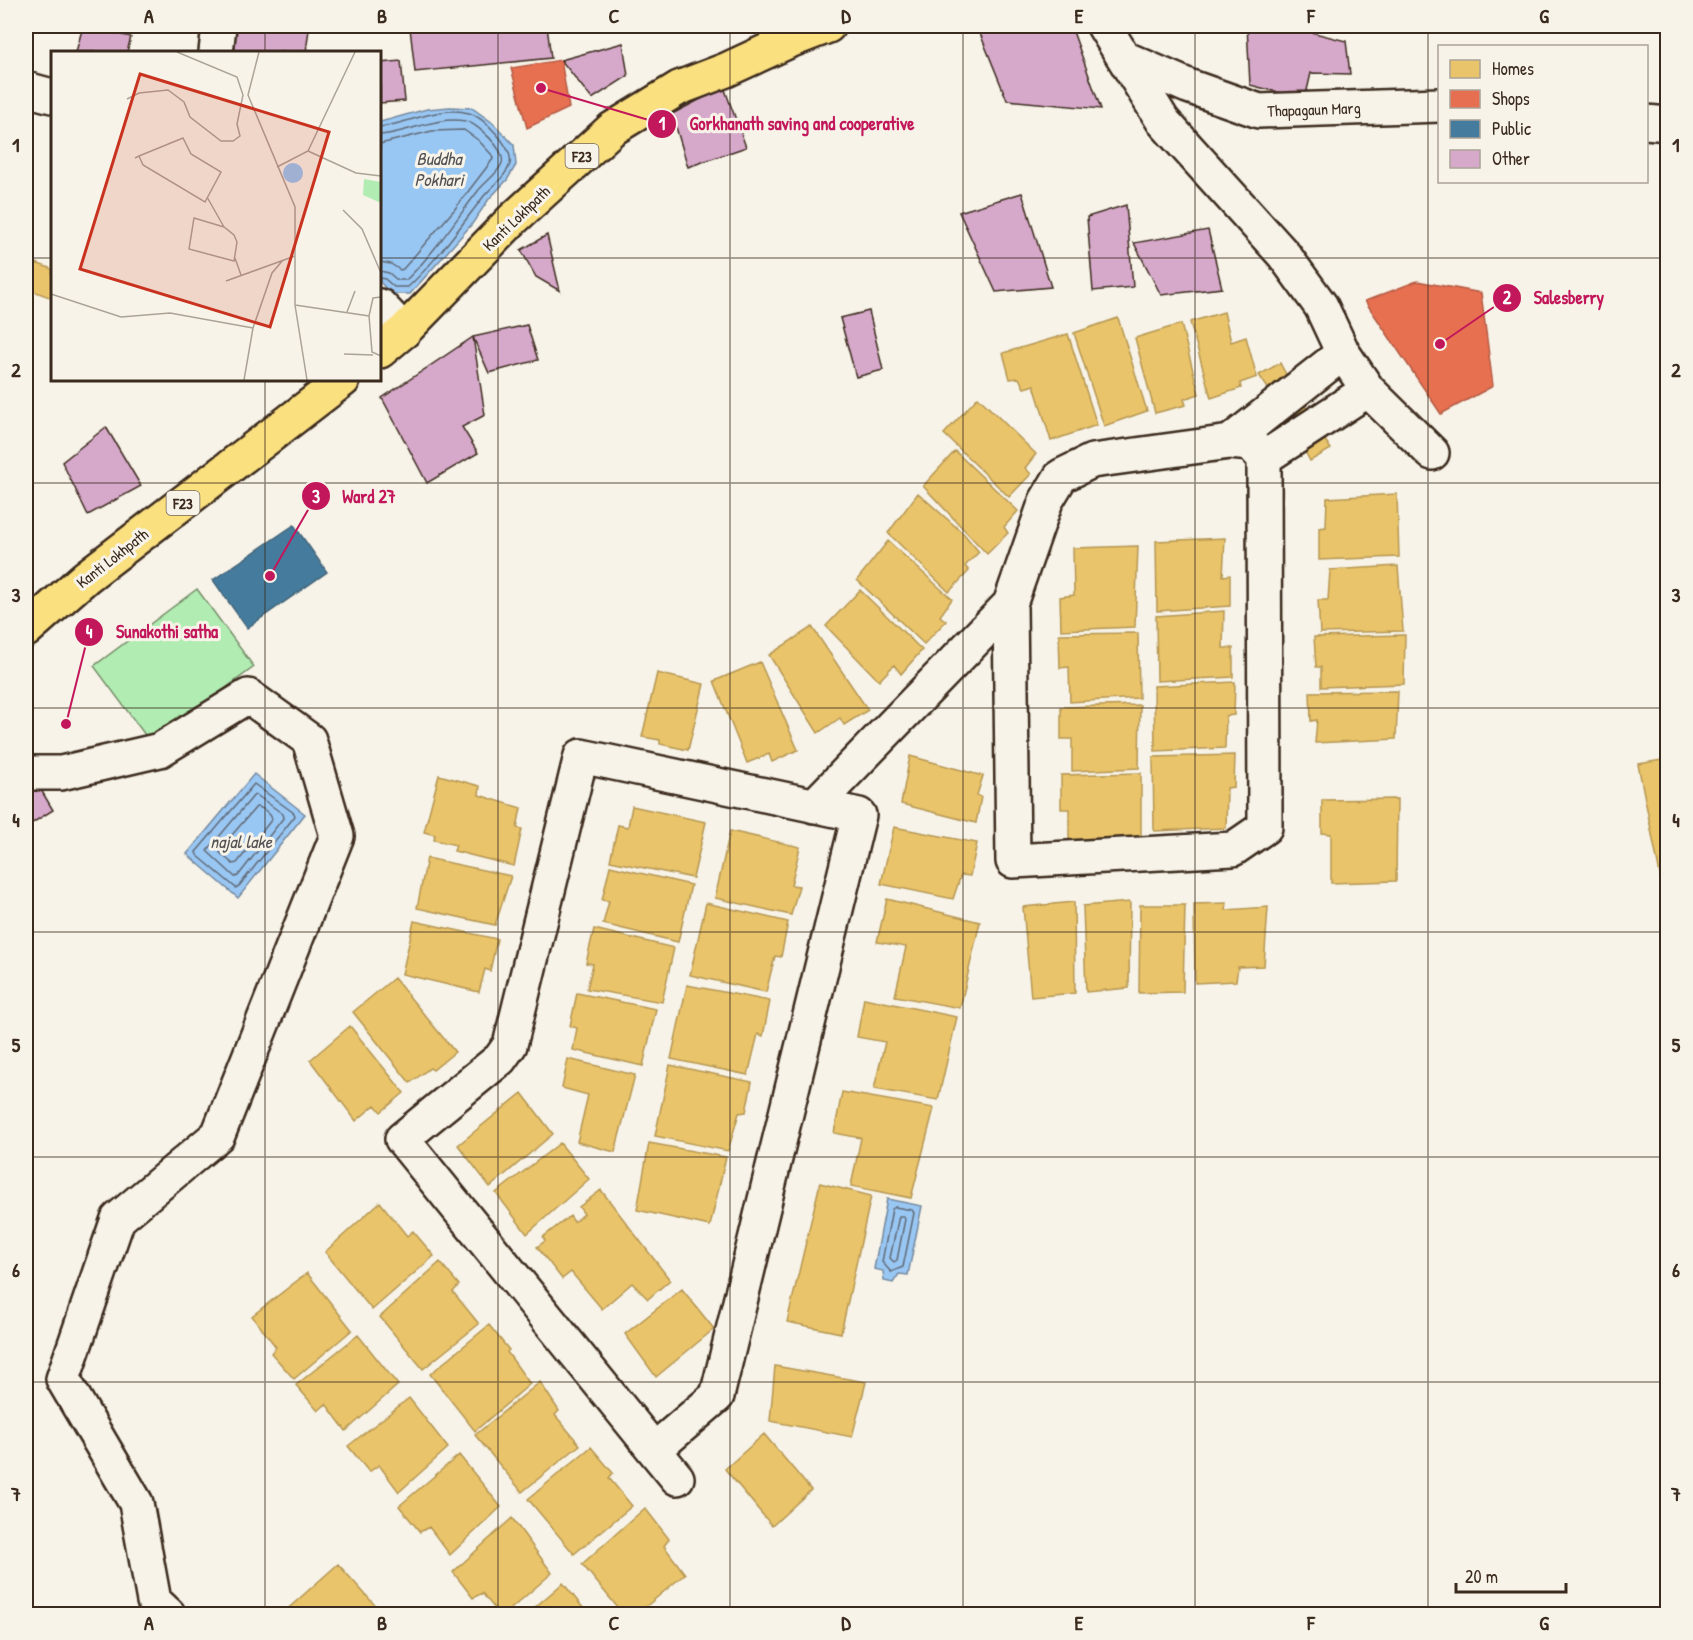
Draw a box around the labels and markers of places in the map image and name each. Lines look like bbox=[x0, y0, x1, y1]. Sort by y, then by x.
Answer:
callout: Gorkhanath saving and cooperative bbox=[647, 106, 926, 142]
callout: Salesberry bbox=[1492, 280, 1617, 316]
callout: Ward 27 bbox=[301, 478, 408, 514]
callout: Sunakothi satha bbox=[74, 614, 230, 650]

